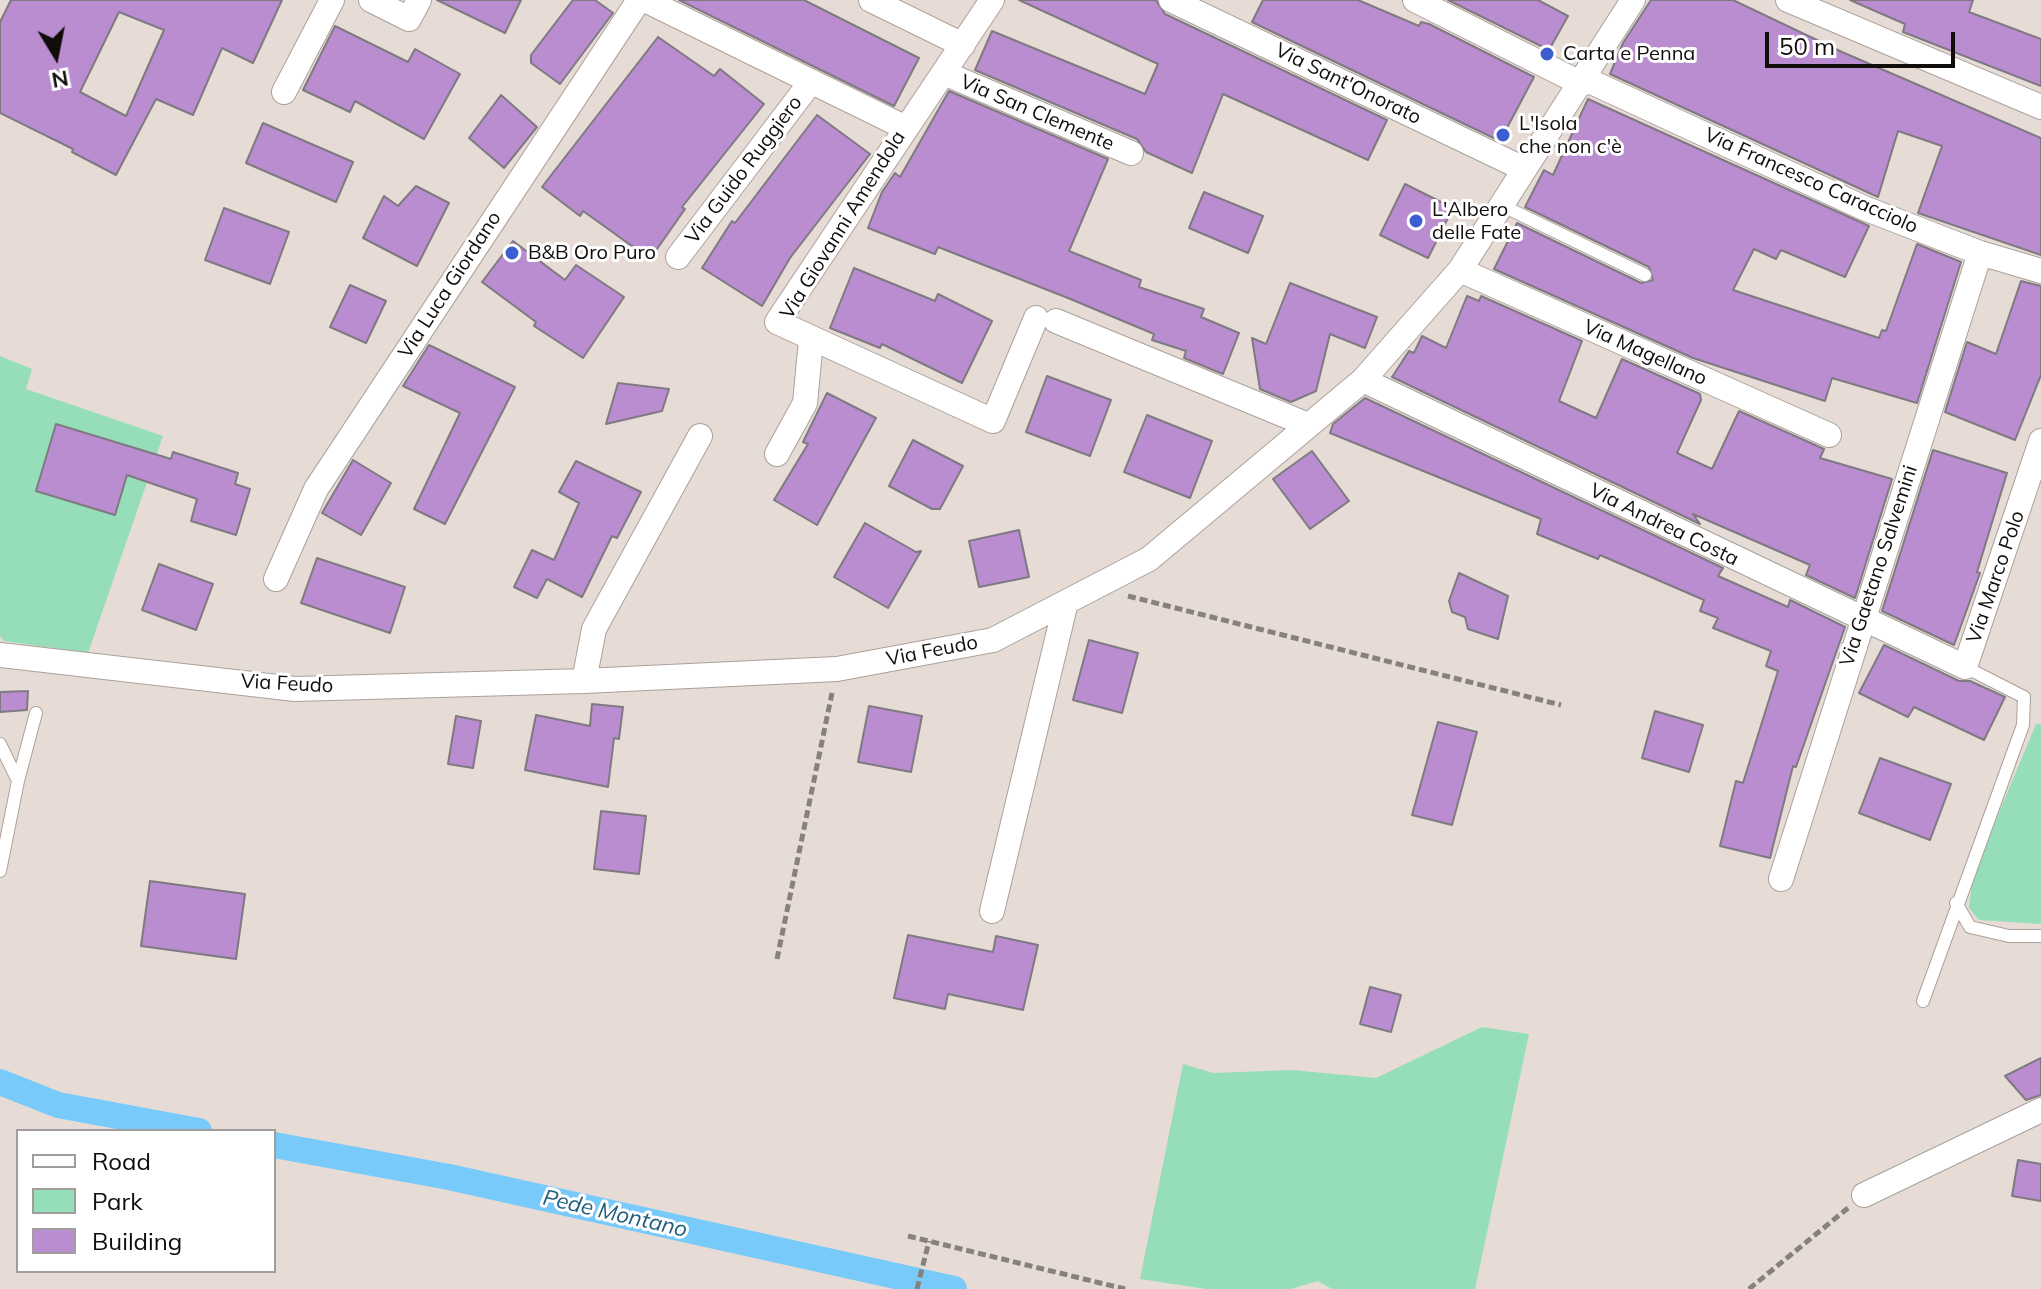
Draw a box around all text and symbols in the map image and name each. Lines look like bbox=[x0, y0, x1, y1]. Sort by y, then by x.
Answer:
north arrow bbox=[16, 16, 96, 96]
scale bar bbox=[1769, 16, 1959, 66]
text: 50 m bbox=[1779, 31, 1835, 61]
street label: Via Sant'Onorato bbox=[1271, 38, 1425, 130]
place label: Carta e Penna bbox=[1563, 42, 1695, 66]
marker: Carta e Penna bbox=[1538, 45, 1556, 63]
text: N bbox=[50, 64, 71, 95]
street label: Via San Clemente bbox=[957, 70, 1117, 156]
street label: Via Guido Ruggiero bbox=[680, 91, 808, 249]
place label: L'Isola che non c'è bbox=[1519, 112, 1622, 159]
street label: Via Francesco Caracciolo bbox=[1701, 123, 1921, 239]
street label: Via Giovanni Amendola bbox=[775, 126, 911, 324]
marker: L'Isola che non c'è bbox=[1494, 126, 1512, 144]
place label: L'Albero delle Fate bbox=[1432, 198, 1521, 245]
street label: Via Luca Giordano bbox=[394, 207, 506, 363]
marker: L'Albero delle Fate bbox=[1407, 212, 1425, 230]
place label: B&B Oro Puro bbox=[528, 241, 656, 265]
marker: B&B Oro Puro bbox=[503, 244, 521, 262]
street label: Via Magellano bbox=[1580, 315, 1710, 391]
street label: Via Gaetano Salvemini bbox=[1835, 462, 1923, 670]
street label: Via Andrea Costa bbox=[1586, 479, 1742, 571]
street label: Via Marco Polo bbox=[1962, 508, 2030, 646]
street label: Via Feudo bbox=[884, 630, 980, 672]
street label: Via Feudo bbox=[240, 670, 334, 698]
legend bbox=[16, 1129, 276, 1273]
text: Road bbox=[92, 1146, 151, 1176]
water label: Pede Montano bbox=[540, 1185, 690, 1243]
text: Park bbox=[92, 1186, 143, 1216]
text: Building bbox=[92, 1226, 182, 1256]

